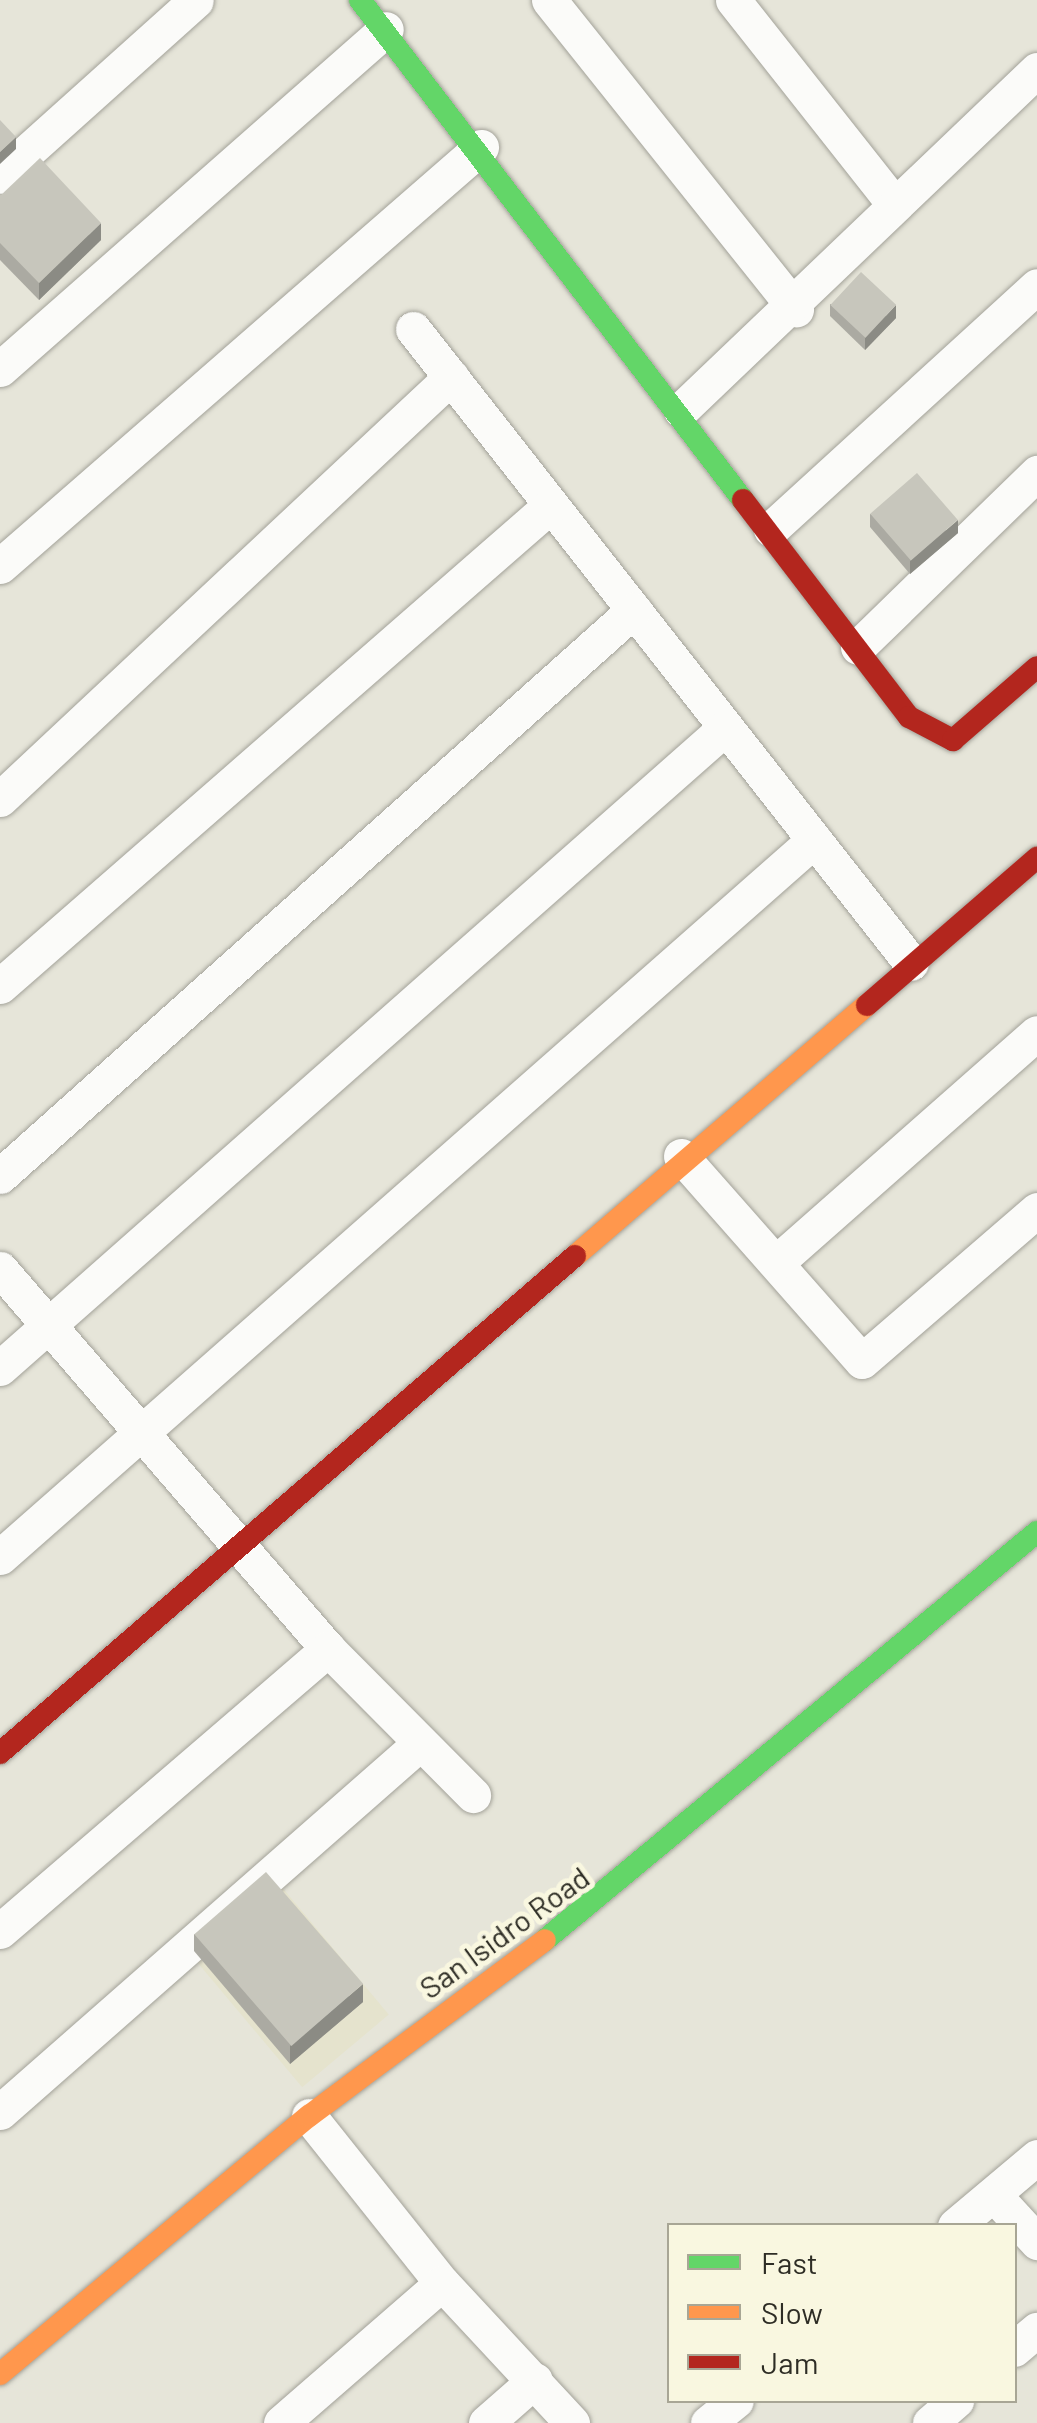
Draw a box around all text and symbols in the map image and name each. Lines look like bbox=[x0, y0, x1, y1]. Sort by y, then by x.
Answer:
street label: San Isidro Road bbox=[412, 1858, 596, 2006]
legend bbox=[667, 2223, 1017, 2403]
text: Fast bbox=[761, 2244, 818, 2280]
text: Slow bbox=[761, 2294, 823, 2330]
text: Jam bbox=[761, 2344, 818, 2380]

